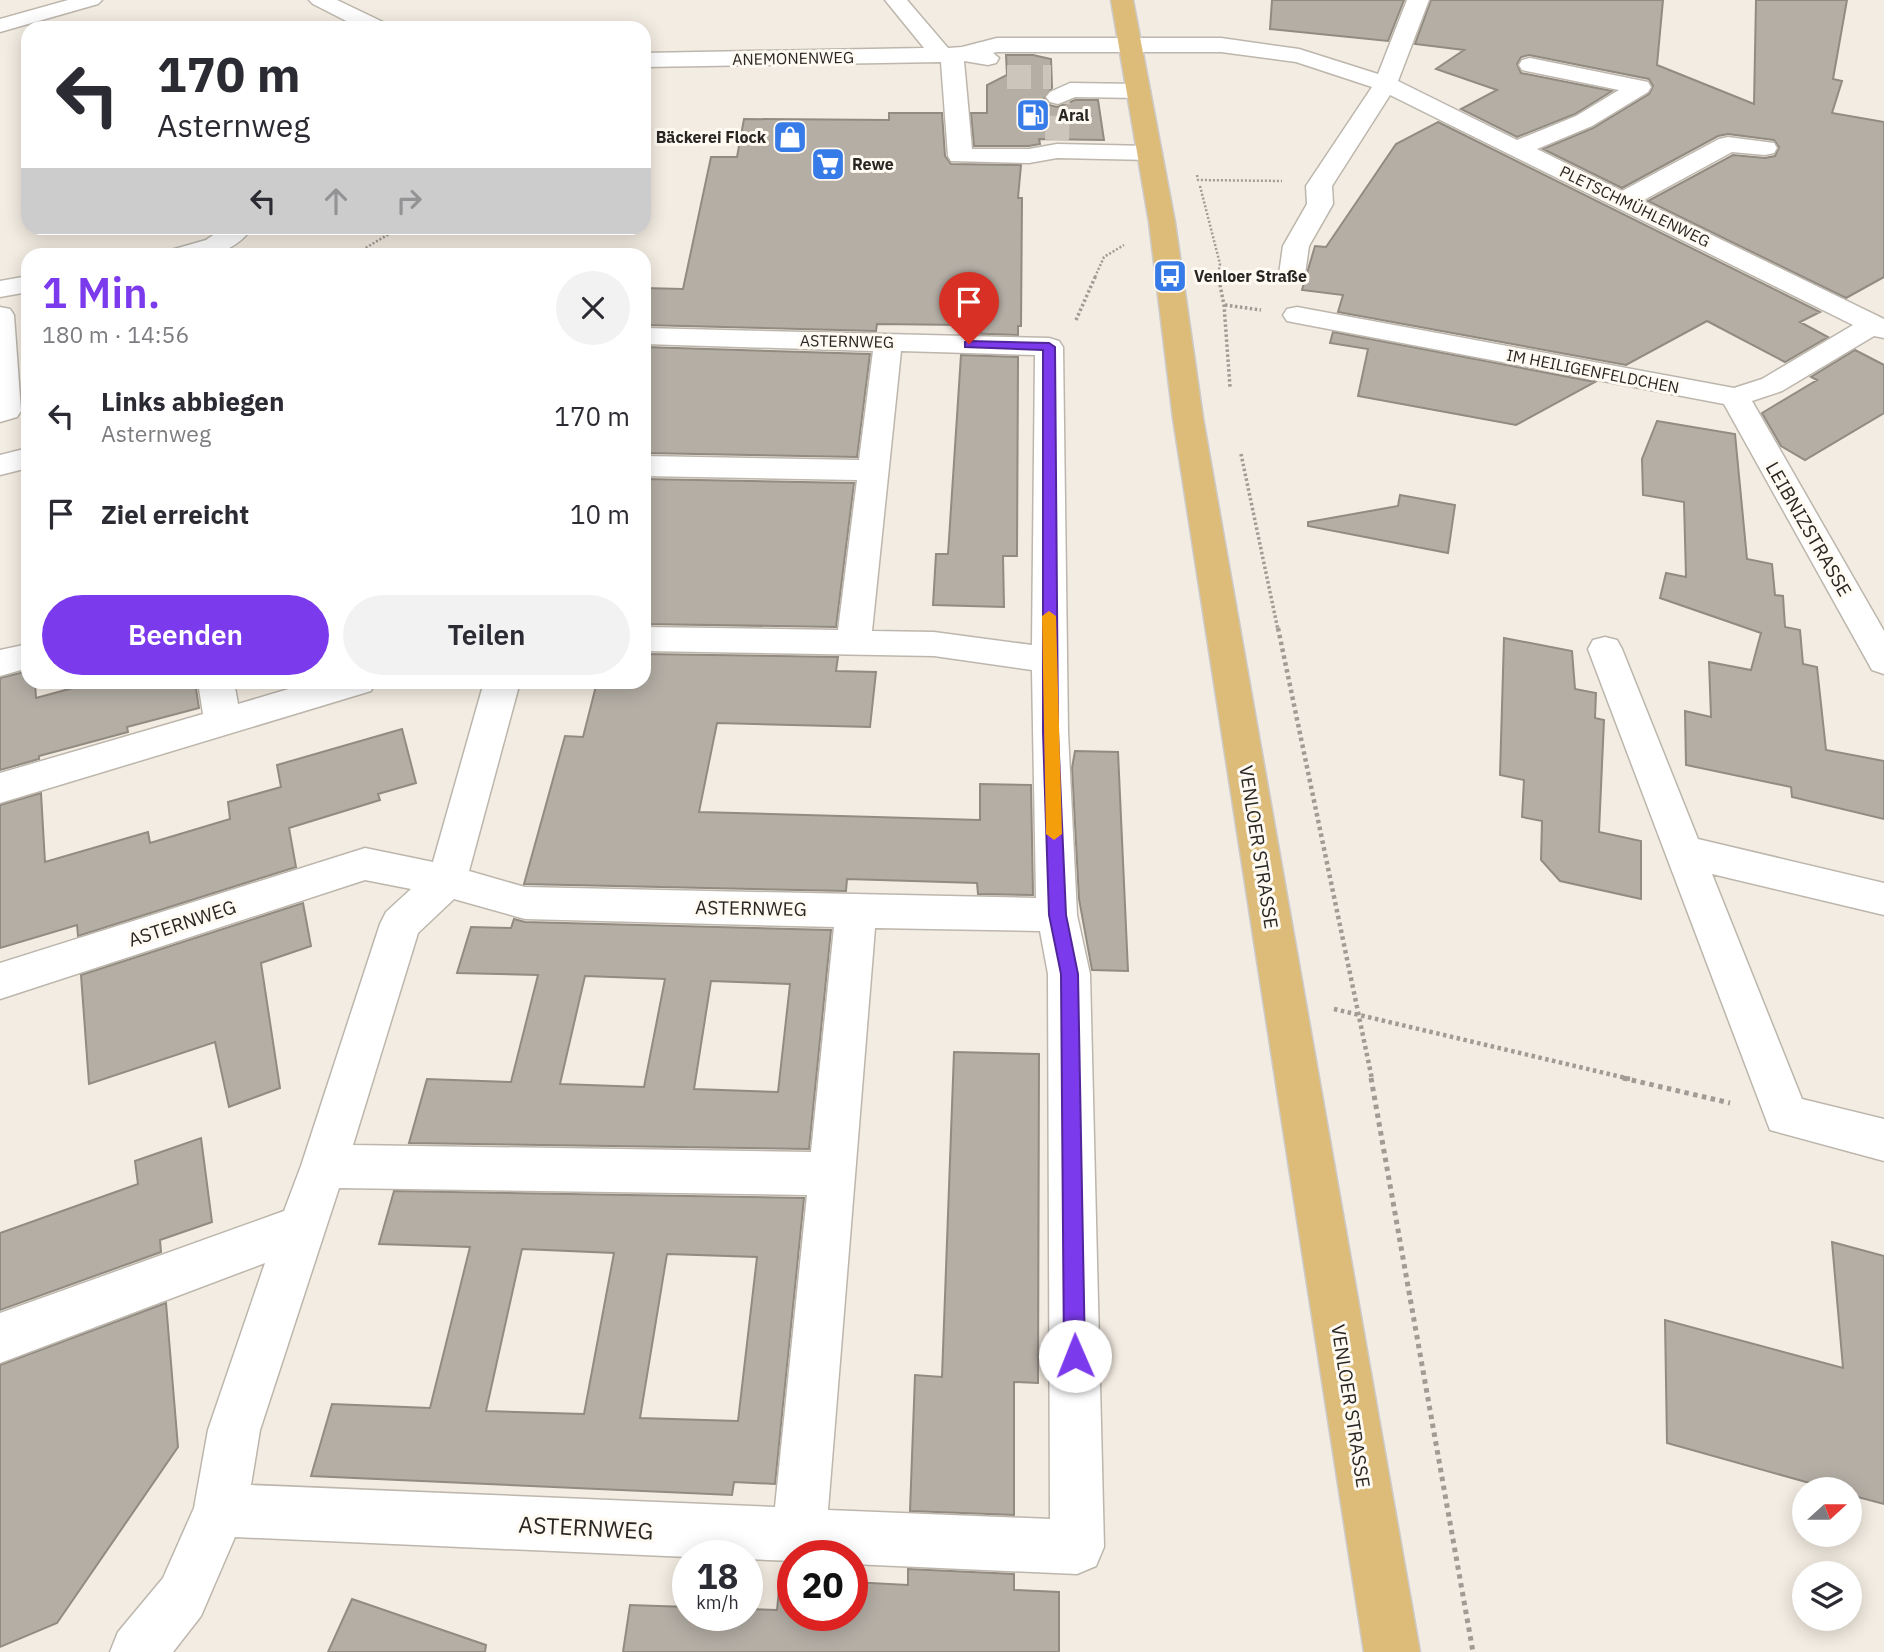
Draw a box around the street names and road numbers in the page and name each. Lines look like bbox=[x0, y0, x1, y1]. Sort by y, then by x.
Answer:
street label: ANEMONENWEG bbox=[732, 47, 854, 69]
street label: PLETSCHMÜHLENWEG bbox=[1556, 161, 1714, 251]
street label: ASTERNWEG bbox=[800, 330, 894, 352]
street label: IM HEILIGENFELDCHEN bbox=[1505, 344, 1681, 398]
street label: LEIBNIZSTRASSE bbox=[1761, 457, 1857, 601]
street label: VENLOER STRASSE bbox=[1234, 764, 1284, 930]
street label: ASTERNWEG bbox=[125, 894, 239, 952]
street label: ASTERNWEG bbox=[695, 895, 807, 921]
street label: VENLOER STRASSE bbox=[1326, 1323, 1376, 1489]
street label: ASTERNWEG bbox=[518, 1508, 654, 1546]

